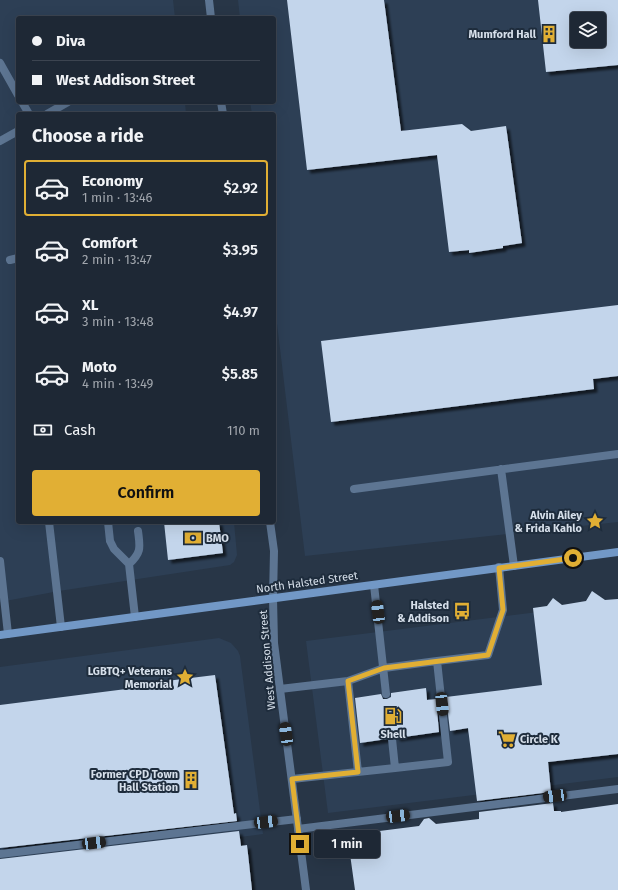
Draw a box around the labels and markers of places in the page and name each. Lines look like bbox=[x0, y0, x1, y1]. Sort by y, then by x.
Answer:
building icon: Mumford Hall bbox=[539, 24, 559, 44]
place label: Mumford Hall bbox=[468, 28, 537, 41]
place label: Alvin Ailey & Frida Kahlo bbox=[514, 509, 583, 535]
place icon: Alvin Ailey & Frida Kahlo bbox=[585, 511, 605, 531]
bank icon: BMO bbox=[183, 528, 203, 548]
place label: BMO bbox=[206, 532, 229, 545]
place label: Halsted & Addison bbox=[397, 599, 449, 625]
bus stop icon: Halsted & Addison bbox=[452, 601, 472, 621]
place label: LGBTQ+ Veterans Memorial bbox=[88, 665, 173, 691]
place icon: LGBTQ+ Veterans Memorial bbox=[175, 667, 195, 687]
fuel station icon: Shell bbox=[383, 706, 403, 726]
place label: Shell bbox=[380, 728, 406, 741]
supermarket icon: Circle K bbox=[497, 729, 517, 749]
place label: Circle K bbox=[520, 733, 559, 746]
place label: Former CPD Town Hall Station bbox=[91, 768, 178, 794]
building icon: Former CPD Town Hall Station bbox=[181, 770, 201, 790]

